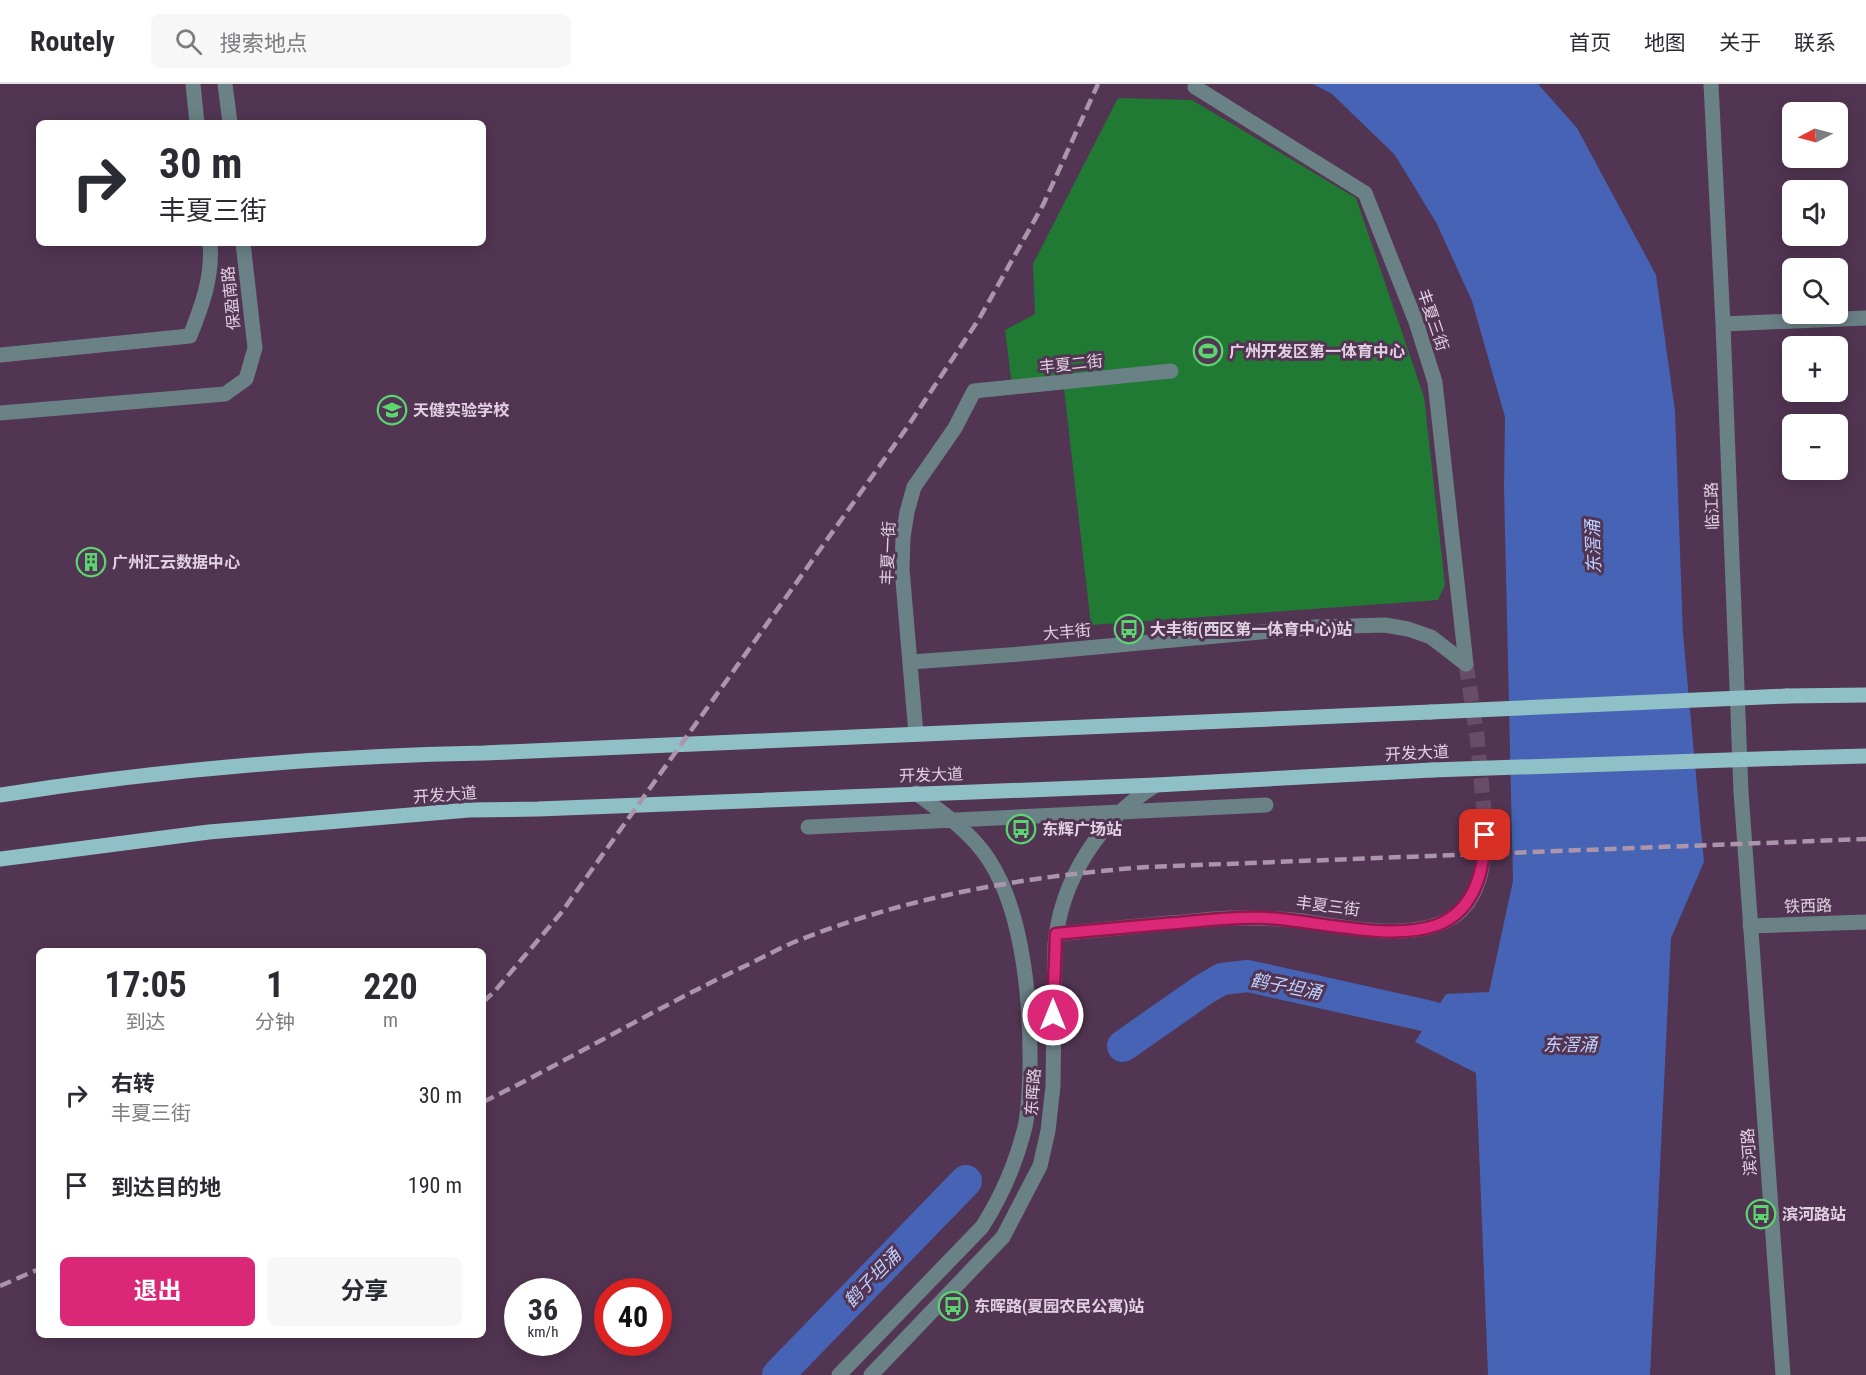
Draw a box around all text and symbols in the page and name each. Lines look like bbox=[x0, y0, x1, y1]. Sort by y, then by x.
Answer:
search box bbox=[151, 14, 571, 68]
text: Routely bbox=[30, 25, 115, 58]
icon: search bbox=[172, 25, 205, 58]
text: 搜索地点 bbox=[220, 31, 308, 56]
text: 首页 bbox=[1569, 31, 1611, 55]
text: 地图 bbox=[1644, 31, 1686, 55]
text: 关于 bbox=[1719, 31, 1761, 55]
text: 联系 bbox=[1794, 31, 1836, 55]
north arrow bbox=[1782, 102, 1848, 168]
map controls bbox=[1782, 102, 1848, 480]
text: 30 m bbox=[159, 139, 242, 188]
icon: right bbox=[60, 144, 138, 222]
button: sound bbox=[1782, 180, 1848, 246]
text: 丰夏三街 bbox=[159, 195, 267, 227]
button: search bbox=[1782, 258, 1848, 324]
street label: 保盈南路 bbox=[218, 265, 244, 331]
street label: 丰夏三街 bbox=[1414, 287, 1452, 353]
sports icon: 广州开发区第一体育中心 bbox=[1192, 335, 1224, 367]
button: + bbox=[1782, 336, 1848, 402]
place label: 广州开发区第一体育中心 bbox=[1229, 342, 1405, 361]
street label: 丰夏二街 bbox=[1038, 351, 1104, 377]
school or university icon: 天健实验学校 bbox=[376, 394, 408, 426]
place label: 天健实验学校 bbox=[413, 401, 510, 420]
button: − bbox=[1782, 414, 1848, 480]
street label: 临江路 bbox=[1702, 482, 1722, 530]
water label: 东滘涌 bbox=[1581, 518, 1604, 574]
street label: 丰夏一街 bbox=[877, 521, 899, 585]
building icon: 广州汇云数据中心 bbox=[75, 546, 107, 578]
place label: 广州汇云数据中心 bbox=[112, 553, 240, 572]
bus stop icon: 大丰街(西区第一体育中心)站 bbox=[1113, 613, 1145, 645]
street label: 大丰街 bbox=[1042, 620, 1092, 644]
place label: 大丰街(西区第一体育中心)站 bbox=[1150, 620, 1352, 639]
street label: 开发大道 bbox=[1385, 742, 1449, 764]
street label: 开发大道 bbox=[899, 764, 963, 786]
street label: 开发大道 bbox=[412, 783, 478, 807]
pin bbox=[1459, 809, 1510, 860]
bus stop icon: 东辉广场站 bbox=[1005, 813, 1037, 845]
icon: arrive bbox=[1468, 818, 1501, 851]
place label: 东辉广场站 bbox=[1042, 820, 1122, 839]
street label: 丰夏三街 bbox=[1295, 893, 1361, 919]
street label: 铁西路 bbox=[1784, 896, 1832, 916]
text: 17:05 bbox=[104, 964, 187, 1006]
text: 1 bbox=[266, 964, 284, 1006]
text: 220 bbox=[363, 966, 418, 1008]
water label: 鹤子坦涌 bbox=[1249, 969, 1325, 1004]
position arrow bbox=[1021, 983, 1085, 1047]
text: m bbox=[383, 1008, 398, 1032]
text: 到达 bbox=[126, 1010, 166, 1034]
text: 分钟 bbox=[255, 1010, 295, 1034]
water label: 东滘涌 bbox=[1543, 1034, 1599, 1055]
street label: 东晖路 bbox=[1022, 1067, 1044, 1117]
text: 右转 bbox=[111, 1071, 155, 1096]
icon: right bbox=[60, 1079, 93, 1112]
text: 30 m bbox=[419, 1083, 462, 1108]
text: 丰夏三街 bbox=[111, 1101, 191, 1125]
street label: 滨河路 bbox=[1738, 1127, 1760, 1177]
icon: arrive bbox=[60, 1169, 93, 1202]
text: 190 m bbox=[408, 1173, 462, 1198]
text: 到达目的地 bbox=[111, 1175, 221, 1200]
bus stop icon: 滨河路站 bbox=[1745, 1198, 1777, 1230]
place label: 滨河路站 bbox=[1782, 1205, 1846, 1224]
water label: 鹤子坦涌 bbox=[839, 1243, 906, 1311]
button: 退出 bbox=[60, 1257, 255, 1326]
button: 分享 bbox=[267, 1257, 462, 1326]
speed limit sign: 40 bbox=[594, 1278, 672, 1356]
bus stop icon: 东晖路(夏园农民公寓)站 bbox=[937, 1290, 969, 1322]
text: 36 bbox=[528, 1292, 558, 1327]
place label: 东晖路(夏园农民公寓)站 bbox=[974, 1297, 1144, 1316]
text: km/h bbox=[528, 1323, 558, 1341]

